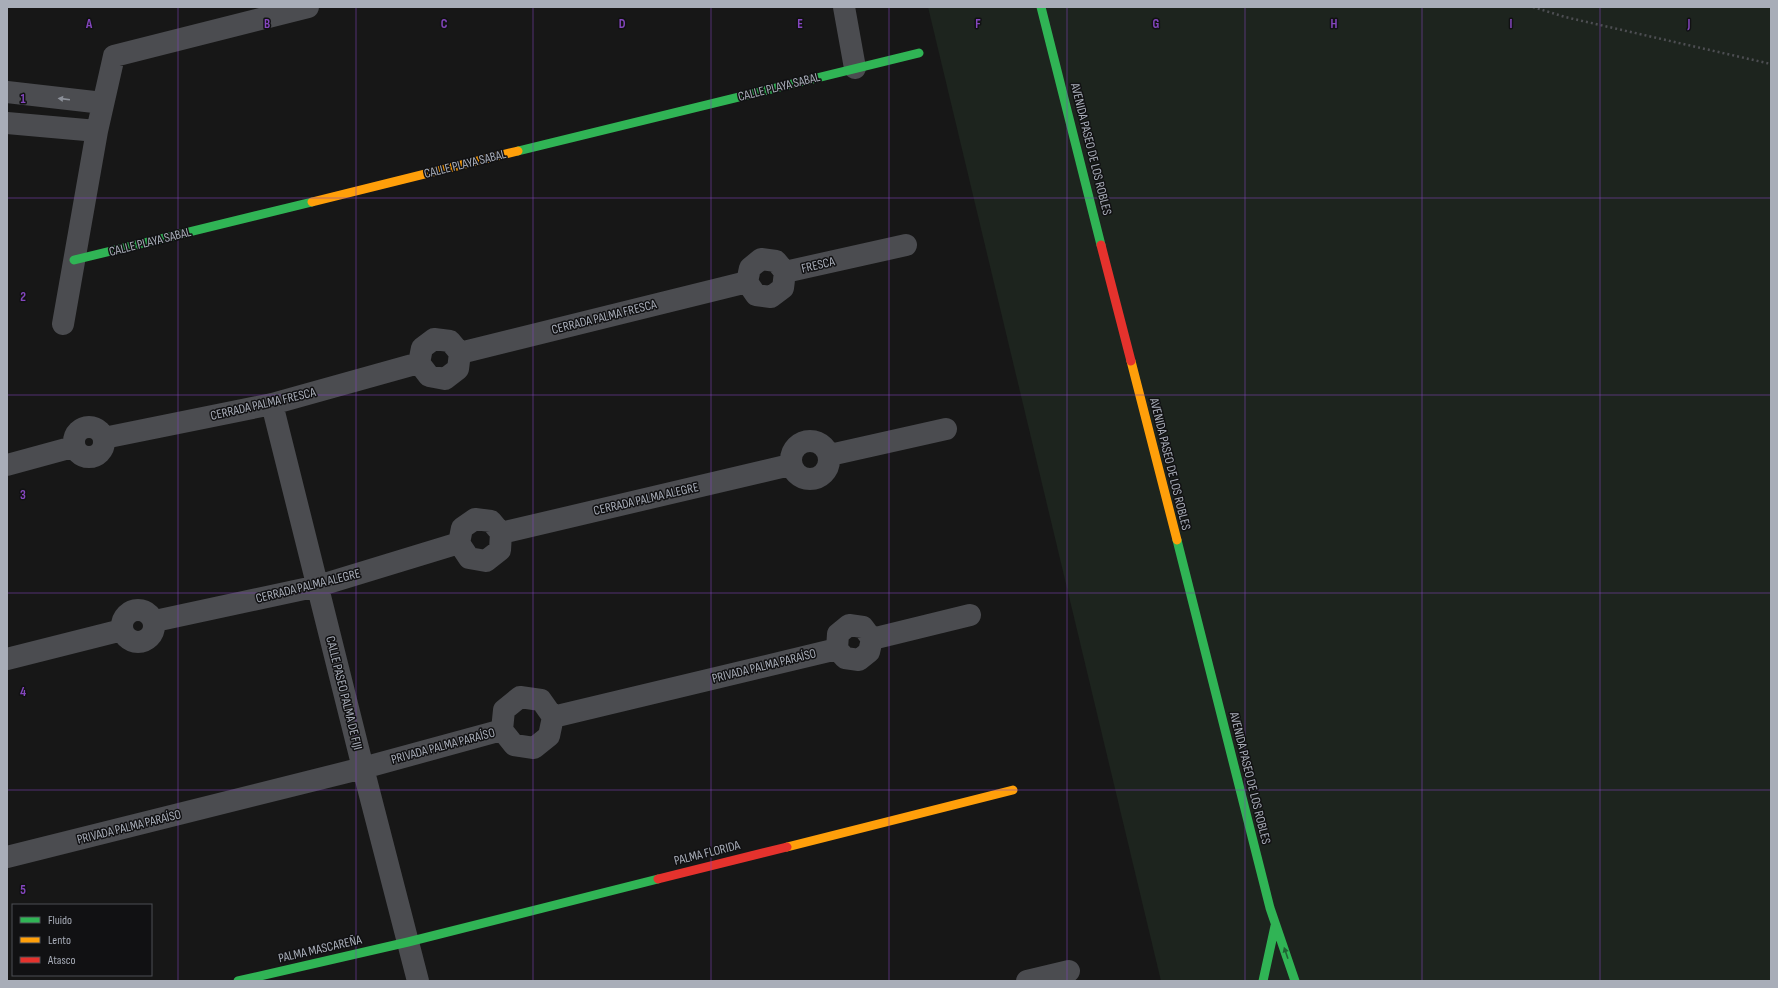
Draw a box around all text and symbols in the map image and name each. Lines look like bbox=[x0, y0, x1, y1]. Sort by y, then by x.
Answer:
text: A bbox=[85, 16, 93, 32]
text: B bbox=[264, 16, 270, 32]
text: C bbox=[441, 16, 448, 32]
text: D bbox=[619, 16, 626, 32]
text: E bbox=[797, 16, 803, 32]
text: F bbox=[975, 16, 981, 32]
text: G bbox=[1153, 16, 1160, 32]
text: H bbox=[1331, 16, 1338, 32]
text: I bbox=[1510, 16, 1513, 32]
text: J bbox=[1687, 16, 1691, 32]
street label: CALLE PLAYA SABAL bbox=[736, 69, 822, 105]
street label: AVENIDA PASEO DE LOS ROBLES bbox=[1067, 80, 1115, 217]
text: 1 bbox=[20, 91, 26, 107]
one-way arrow bbox=[58, 95, 70, 102]
street label: CALLE PLAYA SABAL bbox=[422, 146, 508, 182]
street label: CALLE PLAYA SABAL bbox=[107, 224, 193, 260]
street label: FRESCA bbox=[800, 253, 837, 277]
text: 2 bbox=[20, 289, 26, 305]
street label: CERRADA PALMA FRESCA bbox=[550, 296, 659, 338]
street label: CERRADA PALMA FRESCA bbox=[209, 384, 318, 424]
street label: AVENIDA PASEO DE LOS ROBLES bbox=[1146, 395, 1194, 532]
street label: CERRADA PALMA ALEGRE bbox=[592, 479, 700, 519]
text: 3 bbox=[20, 487, 26, 503]
street label: CERRADA PALMA ALEGRE bbox=[254, 565, 362, 607]
street label: CALLE PASEO PALMA DE FIJI bbox=[322, 634, 366, 752]
street label: PRIVADA PALMA PARAÍSO bbox=[710, 645, 818, 687]
text: 4 bbox=[20, 684, 26, 700]
street label: AVENIDA PASEO DE LOS ROBLES bbox=[1226, 709, 1274, 846]
street label: PRIVADA PALMA PARAÍSO bbox=[389, 724, 497, 768]
street label: PRIVADA PALMA PARAÍSO bbox=[75, 806, 183, 848]
street label: PALMA FLORIDA bbox=[672, 837, 742, 869]
text: 5 bbox=[20, 882, 26, 898]
legend bbox=[12, 904, 152, 976]
text: Fluido bbox=[48, 913, 72, 928]
street label: PALMA MASCAREÑA bbox=[277, 932, 364, 966]
text: Lento bbox=[48, 933, 71, 948]
one-way arrow bbox=[1283, 947, 1289, 959]
text: Atasco bbox=[47, 953, 75, 968]

